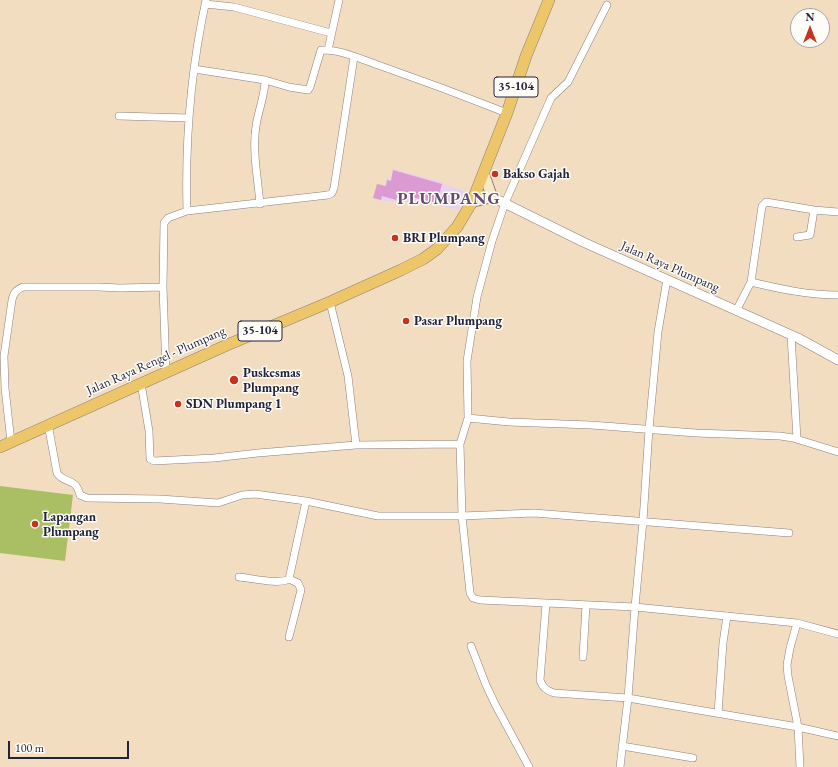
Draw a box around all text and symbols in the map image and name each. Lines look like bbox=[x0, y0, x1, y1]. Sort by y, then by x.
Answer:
north arrow bbox=[790, 8, 830, 48]
text: N bbox=[806, 10, 814, 24]
road number: 35-104 bbox=[494, 77, 538, 97]
place label: Bakso Gajah bbox=[503, 166, 570, 182]
marker: Bakso Gajah bbox=[490, 169, 500, 179]
district label: PLUMPANG bbox=[397, 189, 501, 209]
place label: BRI Plumpang bbox=[403, 230, 485, 246]
marker: BRI Plumpang bbox=[390, 233, 400, 243]
street label: Jalan Raya Plumpang bbox=[618, 238, 722, 296]
place label: Pasar Plumpang bbox=[414, 313, 502, 329]
marker: Pasar Plumpang bbox=[401, 316, 411, 326]
road number: 35-104 bbox=[238, 321, 282, 341]
street label: Jalan Raya Rengel - Plumpang bbox=[84, 323, 228, 399]
place label: Puskesmas Plumpang bbox=[243, 365, 301, 396]
marker: Puskesmas Plumpang bbox=[228, 374, 240, 386]
place label: SDN Plumpang 1 bbox=[186, 396, 282, 412]
marker: SDN Plumpang 1 bbox=[173, 399, 183, 409]
place label: Lapangan Plumpang bbox=[43, 509, 99, 540]
marker: Lapangan Plumpang bbox=[30, 519, 40, 529]
scale bar bbox=[10, 733, 131, 759]
text: 100 m bbox=[15, 740, 44, 756]

